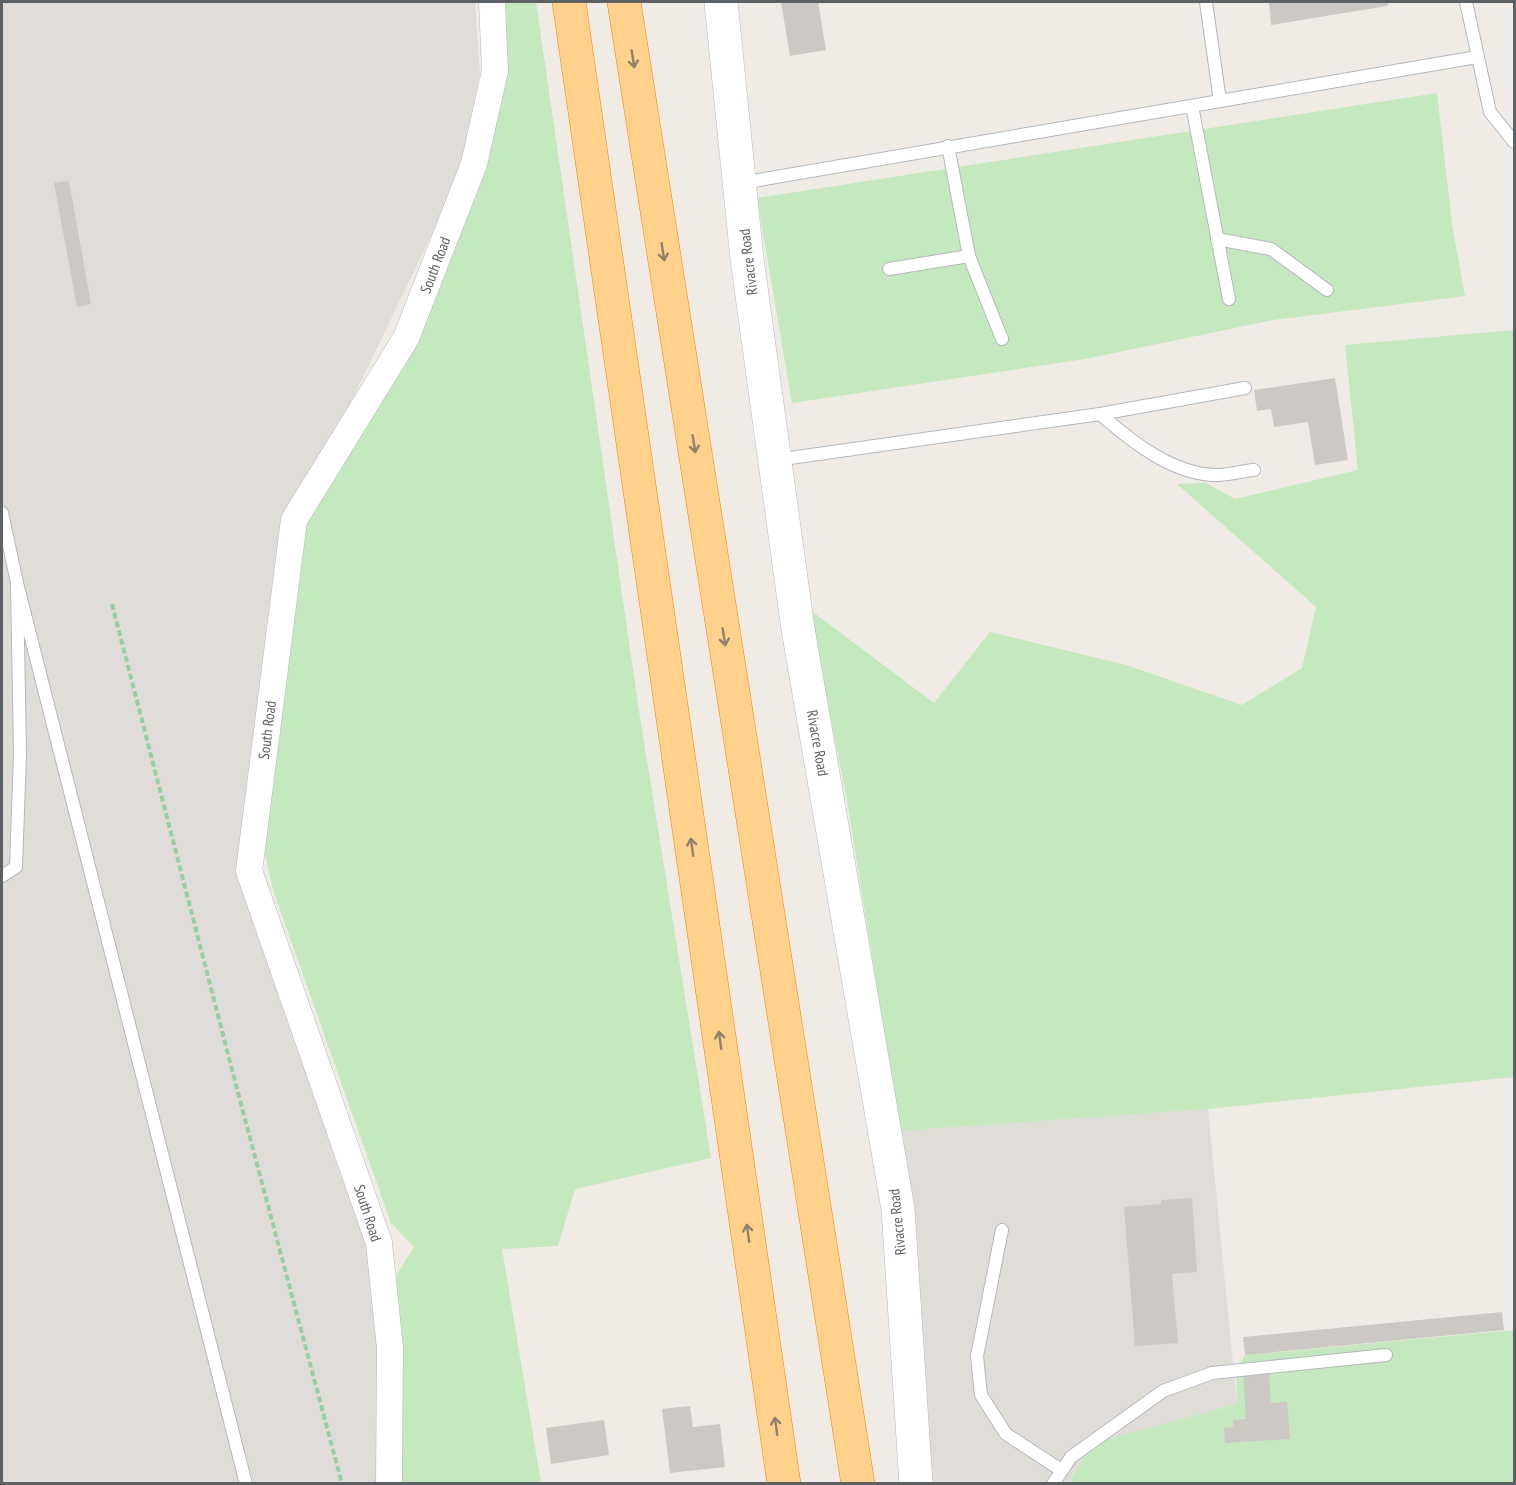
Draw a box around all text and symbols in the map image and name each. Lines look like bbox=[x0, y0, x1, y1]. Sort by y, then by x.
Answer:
one-way arrow bbox=[627, 49, 638, 69]
street label: Rivacre Road bbox=[735, 228, 761, 296]
street label: South Road bbox=[416, 234, 454, 296]
one-way arrow bbox=[658, 242, 669, 261]
one-way arrow bbox=[688, 434, 699, 454]
one-way arrow bbox=[719, 627, 730, 646]
street label: South Road bbox=[254, 700, 280, 760]
street label: Rivacre Road bbox=[803, 709, 833, 777]
one-way arrow bbox=[686, 837, 697, 857]
one-way arrow bbox=[714, 1030, 725, 1050]
street label: South Road bbox=[350, 1182, 386, 1244]
street label: Rivacre Road bbox=[884, 1188, 910, 1256]
one-way arrow bbox=[742, 1223, 753, 1243]
one-way arrow bbox=[770, 1416, 781, 1436]

